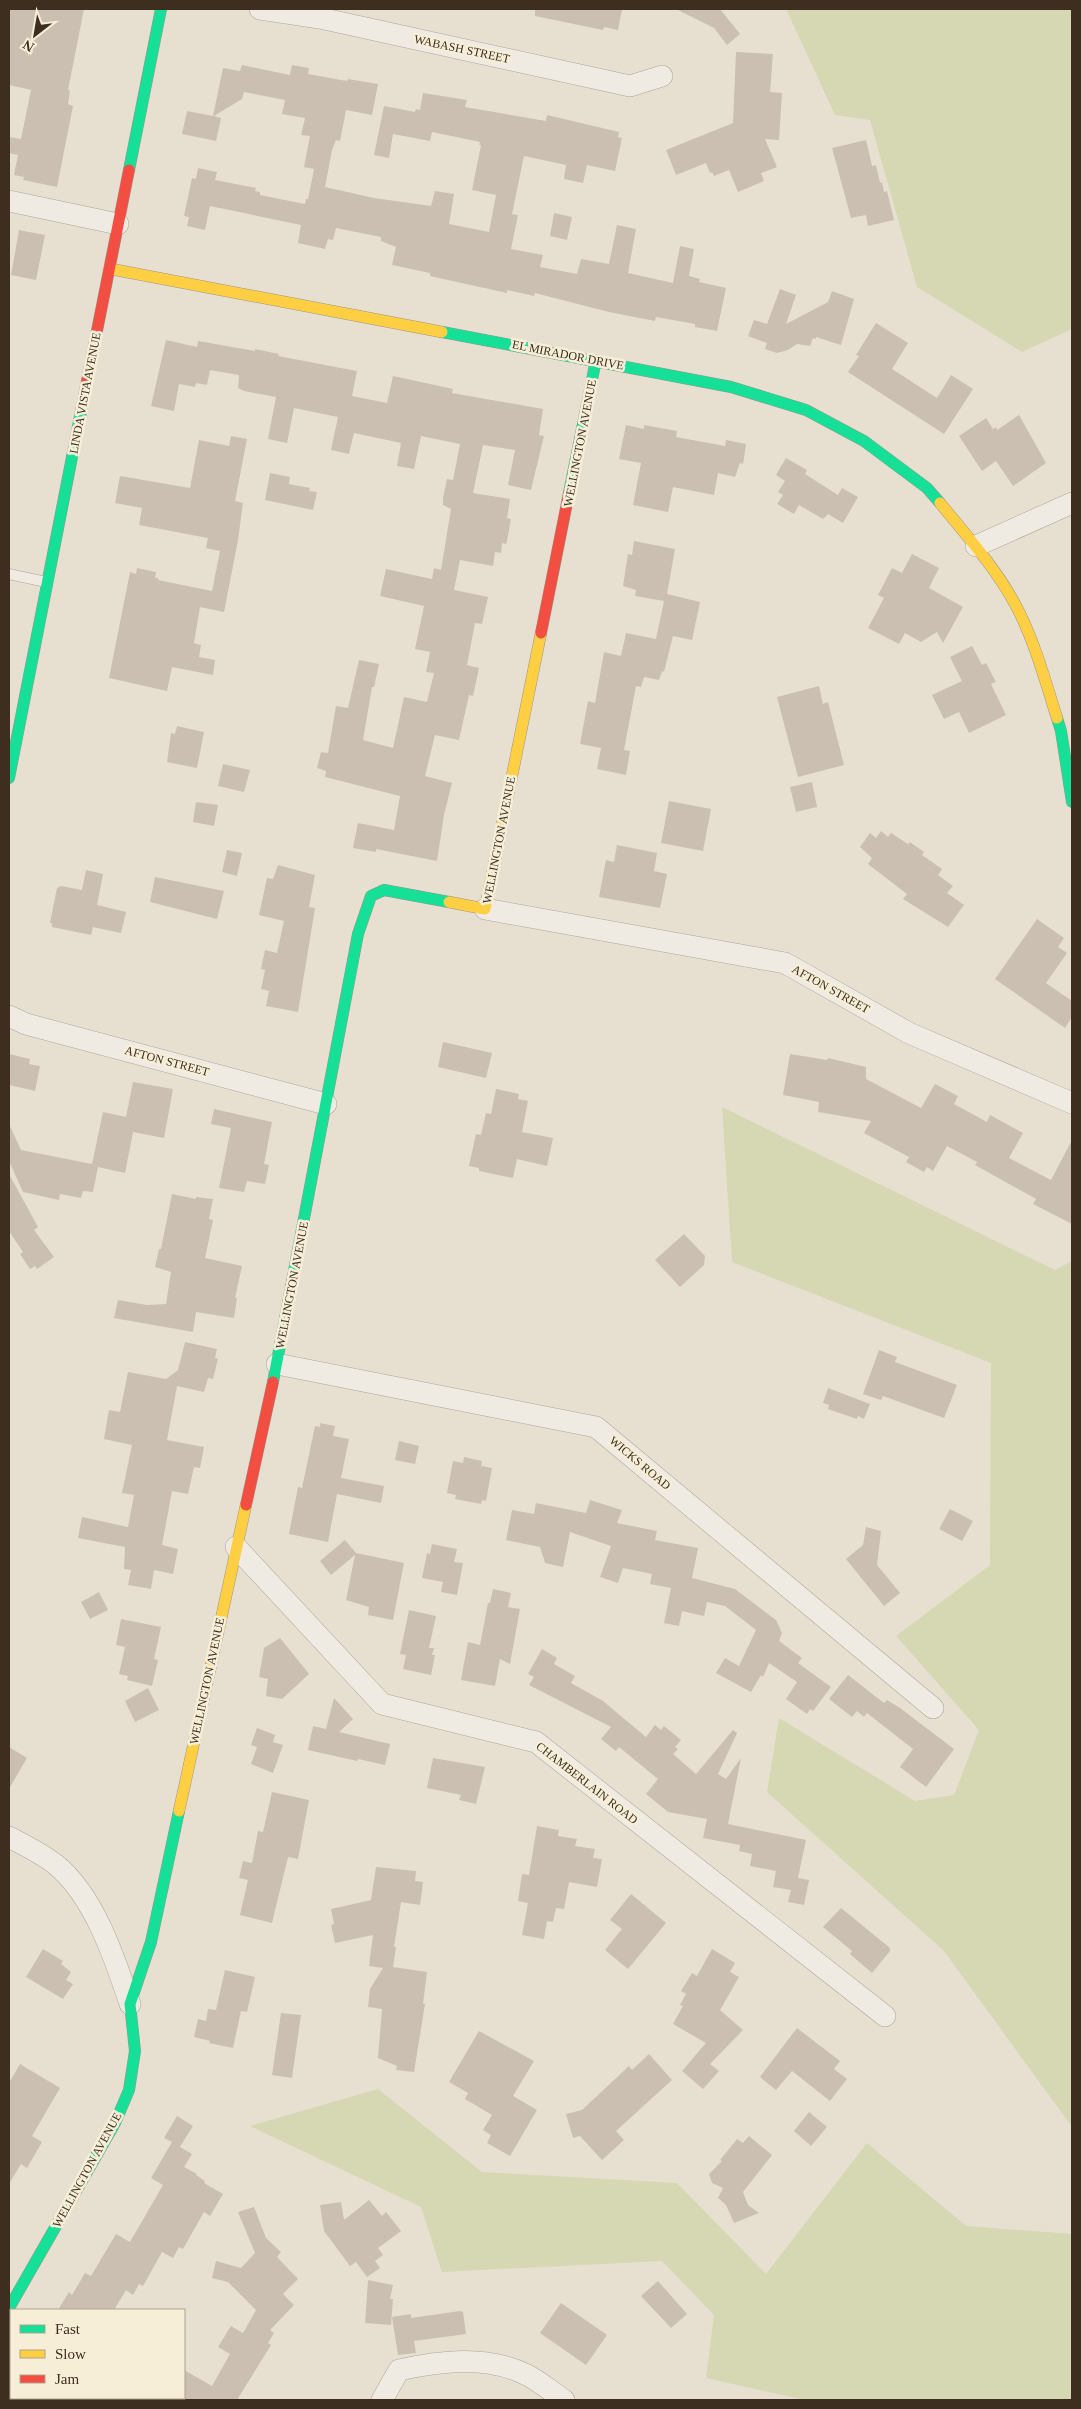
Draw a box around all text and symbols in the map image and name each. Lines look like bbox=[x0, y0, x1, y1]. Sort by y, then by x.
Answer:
north arrow bbox=[10, 10, 60, 60]
street label: WABASH STREET bbox=[413, 32, 512, 66]
text: N bbox=[20, 37, 37, 55]
street label: LINDA VISTA AVENUE bbox=[66, 331, 104, 455]
street label: EL MIRADOR DRIVE bbox=[511, 337, 625, 373]
street label: WELLINGTON AVENUE bbox=[561, 378, 599, 508]
street label: WELLINGTON AVENUE bbox=[480, 775, 518, 905]
street label: AFTON STREET bbox=[790, 962, 873, 1016]
street label: AFTON STREET bbox=[123, 1043, 211, 1079]
street label: WELLINGTON AVENUE bbox=[273, 1220, 311, 1350]
street label: WICKS ROAD bbox=[607, 1433, 674, 1493]
street label: WELLINGTON AVENUE bbox=[187, 1616, 227, 1746]
street label: CHAMBERLAIN ROAD bbox=[533, 1739, 641, 1827]
street label: WELLINGTON AVENUE bbox=[50, 2110, 124, 2230]
legend bbox=[10, 2309, 185, 2399]
text: Fast bbox=[55, 2321, 81, 2337]
text: Slow bbox=[55, 2346, 86, 2362]
text: Jam bbox=[55, 2371, 79, 2387]

